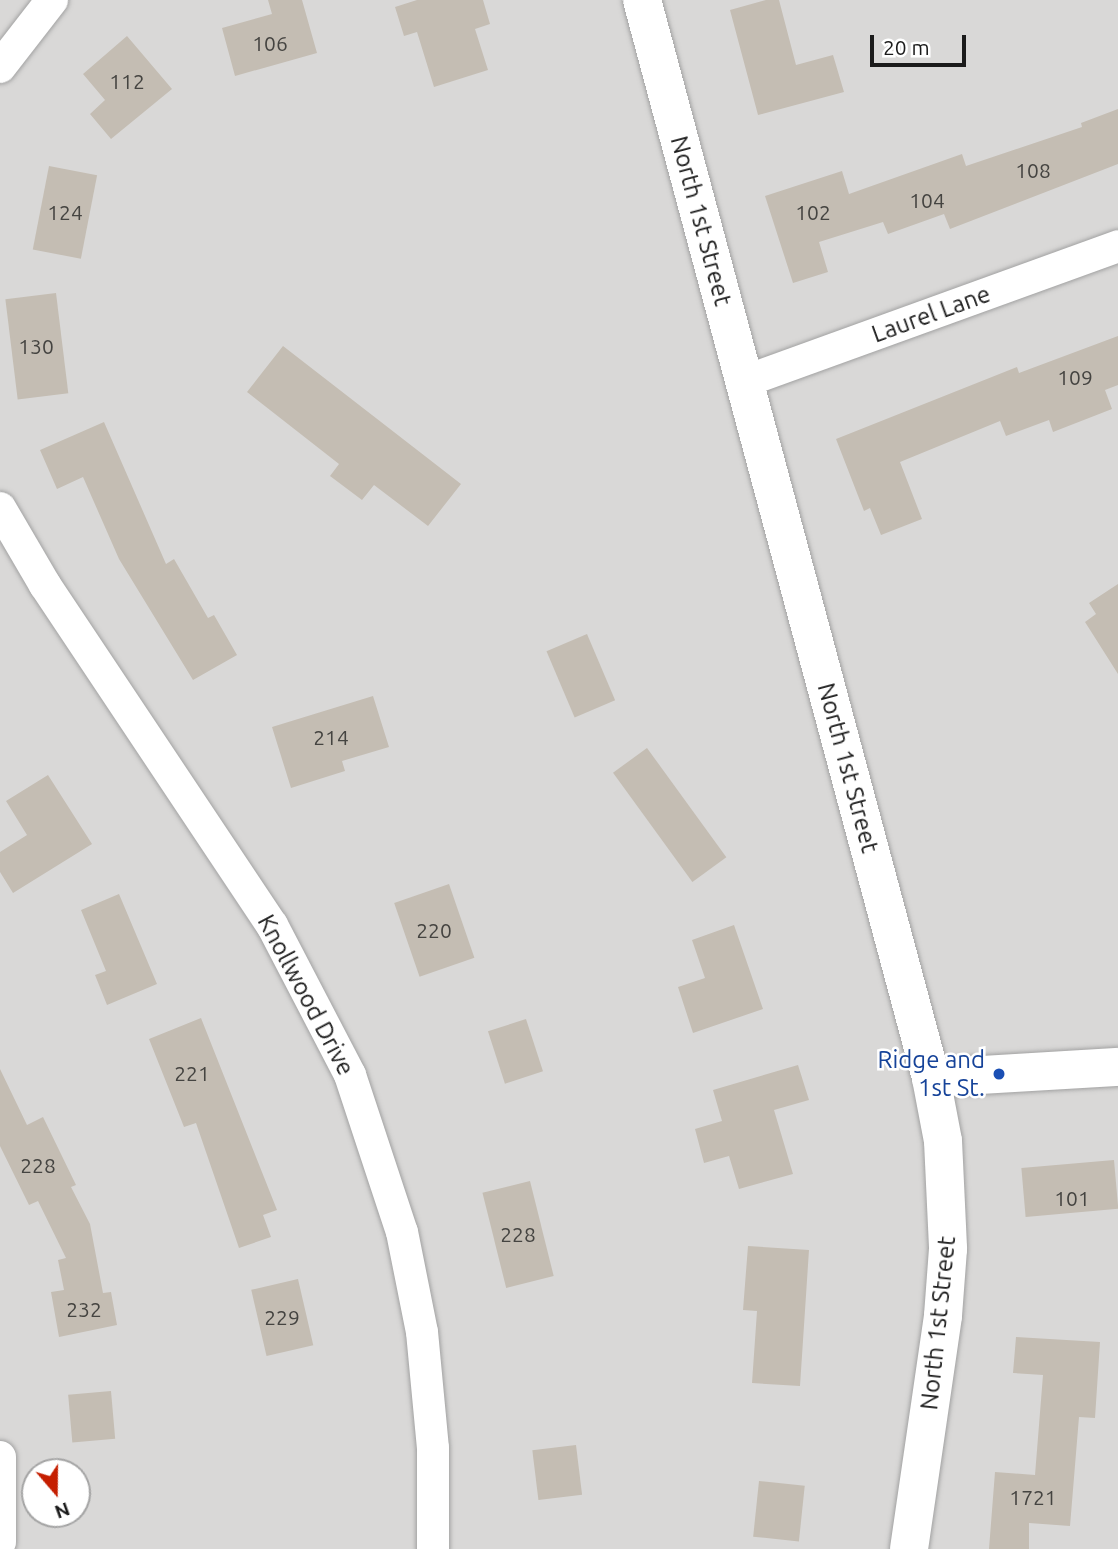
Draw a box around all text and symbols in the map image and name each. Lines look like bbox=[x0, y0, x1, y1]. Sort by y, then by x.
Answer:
scale bar bbox=[873, 21, 969, 65]
house number: 106 bbox=[252, 30, 288, 56]
text: 20 m bbox=[883, 35, 930, 59]
house number: 112 bbox=[109, 68, 145, 94]
street label: North 1st Street bbox=[664, 133, 738, 309]
house number: 108 bbox=[1015, 157, 1051, 183]
house number: 104 bbox=[909, 187, 945, 213]
house number: 124 bbox=[47, 199, 83, 225]
house number: 102 bbox=[795, 199, 831, 225]
street label: Laurel Lane bbox=[868, 279, 994, 349]
house number: 130 bbox=[18, 333, 54, 359]
house number: 109 bbox=[1057, 364, 1093, 390]
street label: North 1st Street bbox=[811, 680, 885, 856]
house number: 214 bbox=[313, 724, 349, 750]
street label: Knollwood Drive bbox=[252, 910, 360, 1080]
house number: 220 bbox=[416, 917, 452, 943]
place label: Ridge and 1st St. bbox=[878, 1046, 985, 1102]
house number: 221 bbox=[174, 1060, 210, 1086]
marker: Ridge and 1st St. bbox=[991, 1066, 1007, 1082]
house number: 228 bbox=[20, 1152, 56, 1178]
house number: 101 bbox=[1054, 1185, 1090, 1211]
house number: 228 bbox=[500, 1221, 536, 1247]
street label: North 1st Street bbox=[915, 1235, 961, 1411]
house number: 232 bbox=[66, 1296, 102, 1322]
house number: 229 bbox=[264, 1304, 300, 1330]
north arrow bbox=[21, 1458, 91, 1528]
house number: 1721 bbox=[1009, 1484, 1057, 1510]
text: N bbox=[52, 1498, 73, 1524]

